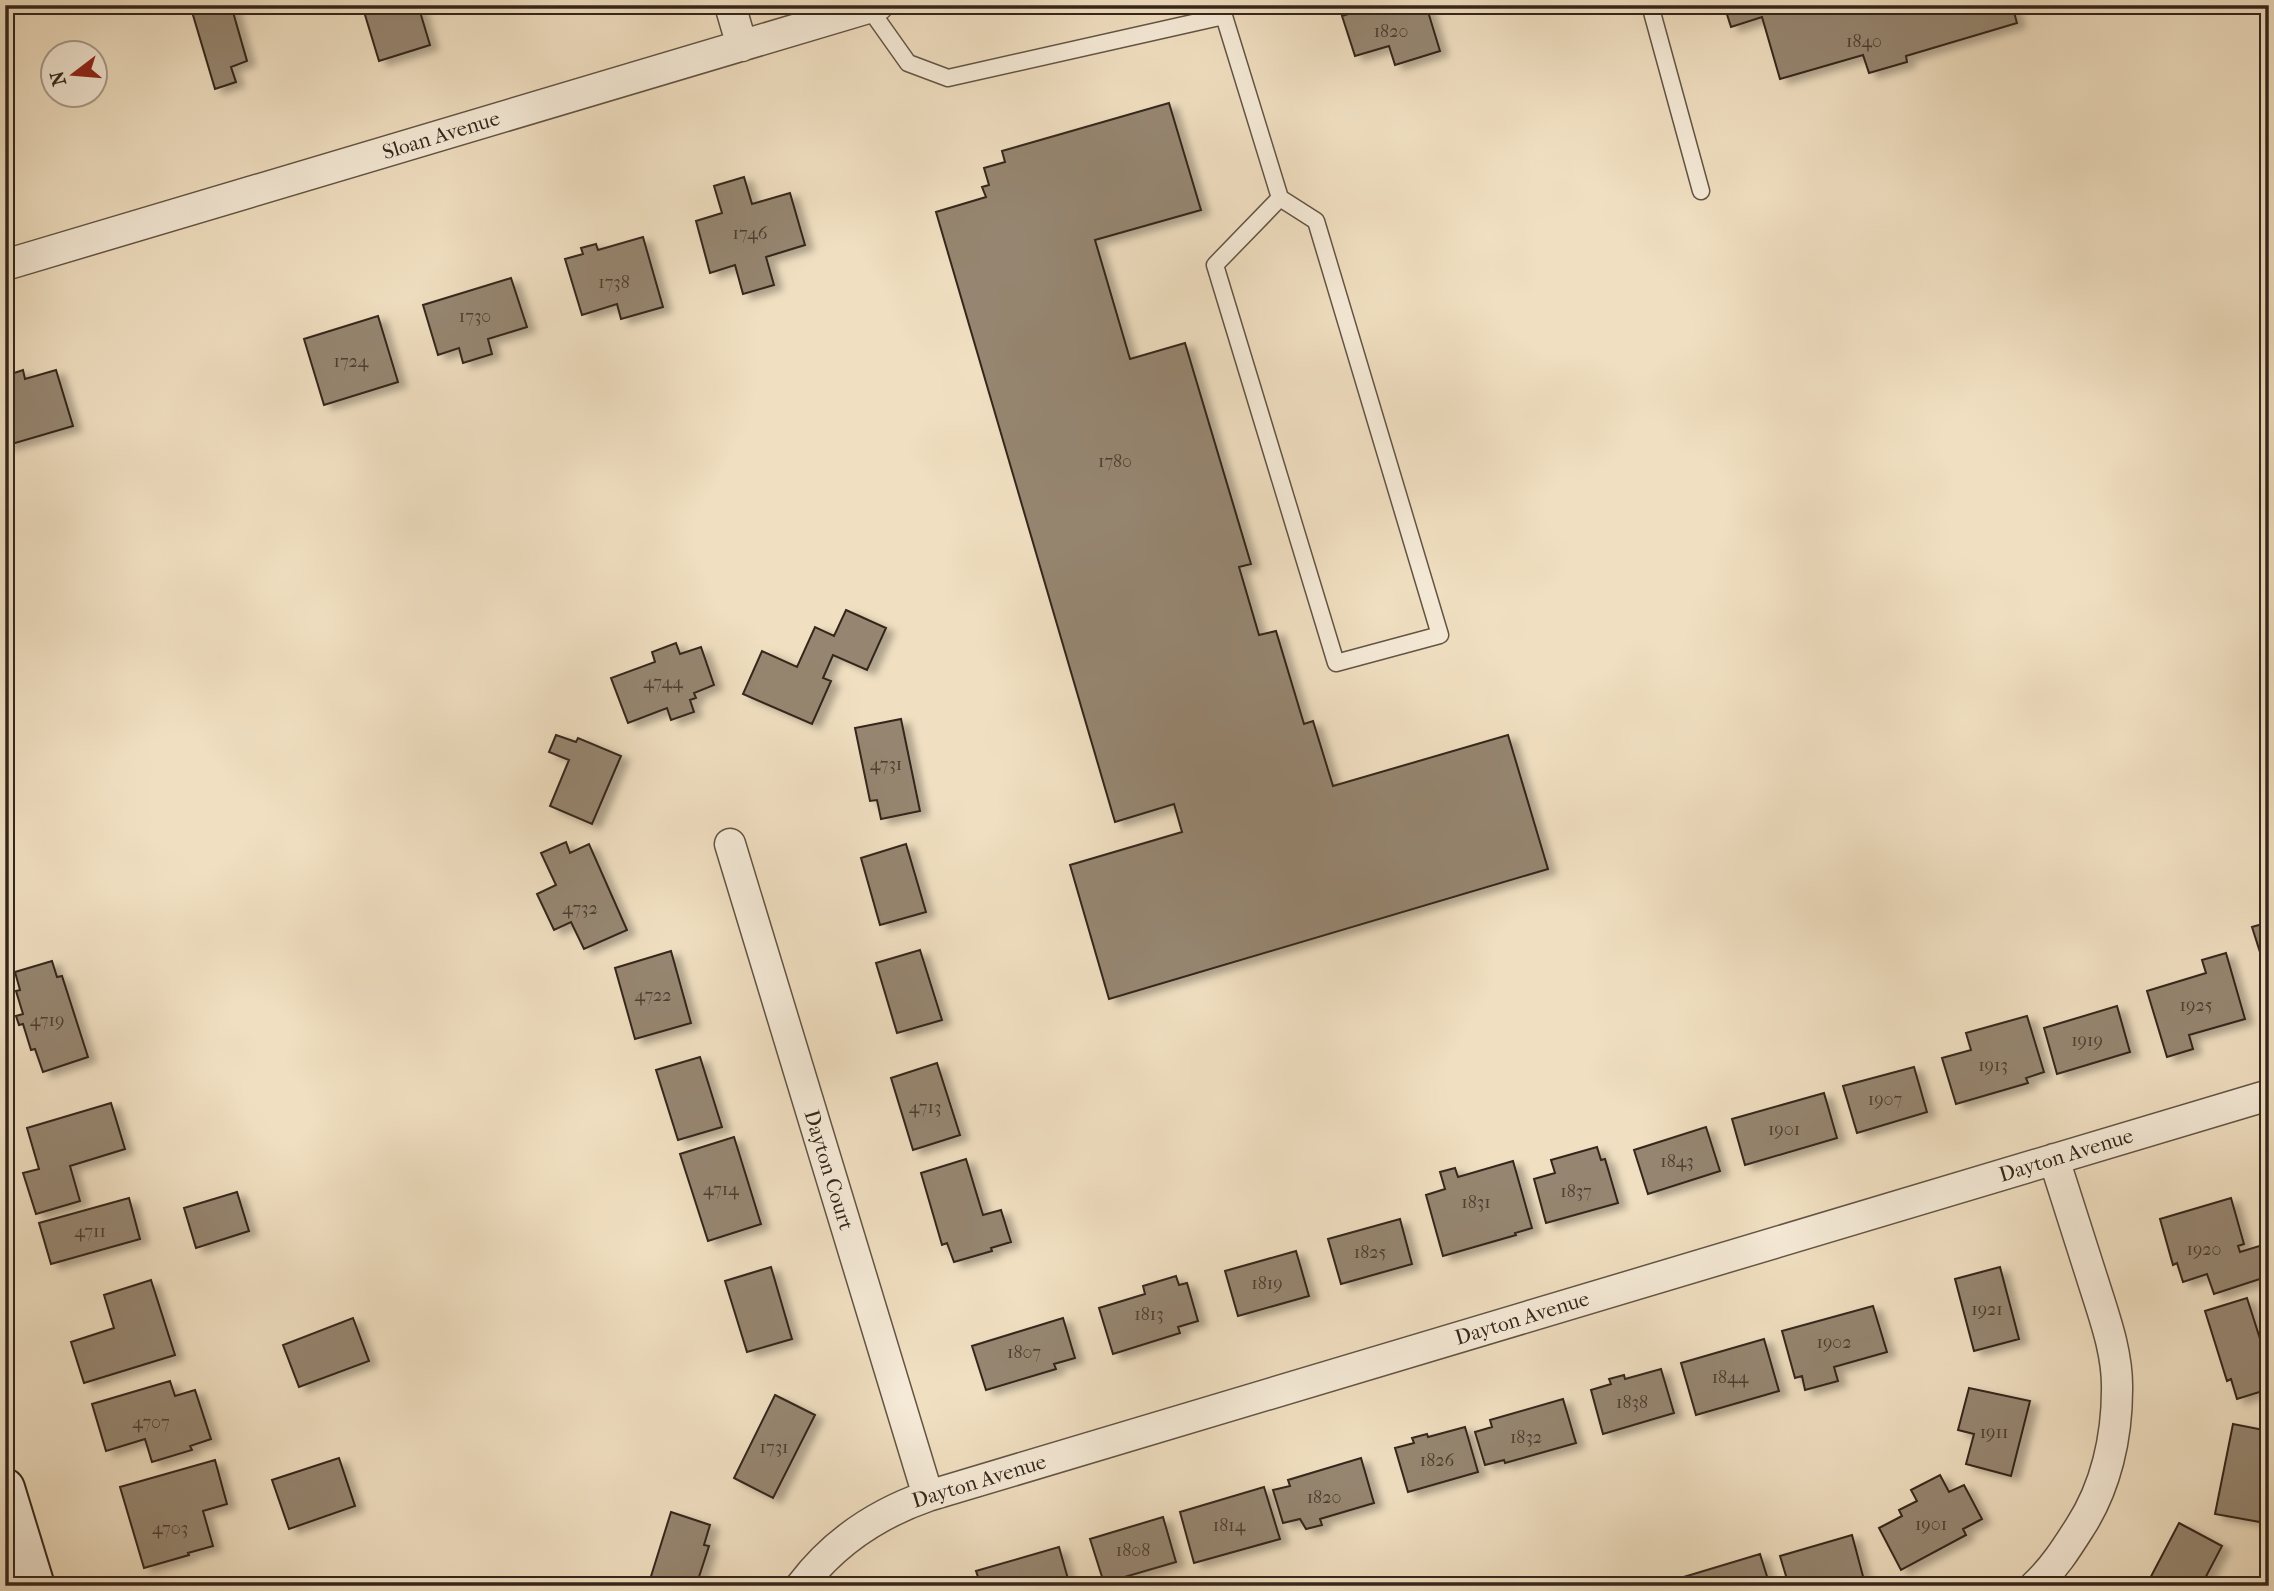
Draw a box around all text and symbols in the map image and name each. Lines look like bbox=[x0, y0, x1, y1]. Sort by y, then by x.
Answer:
house number: 1820 bbox=[1374, 21, 1408, 42]
house number: 1840 bbox=[1846, 31, 1882, 52]
north arrow bbox=[38, 38, 108, 108]
text: N bbox=[46, 68, 71, 88]
street label: Sloan Avenue bbox=[379, 106, 503, 164]
house number: 1746 bbox=[733, 223, 768, 244]
house number: 1738 bbox=[598, 272, 630, 293]
house number: 1730 bbox=[459, 306, 491, 327]
house number: 1724 bbox=[334, 351, 369, 372]
house number: 1780 bbox=[1098, 451, 1132, 472]
house number: 4744 bbox=[643, 672, 683, 693]
house number: 4731 bbox=[870, 754, 902, 775]
house number: 4732 bbox=[562, 898, 598, 919]
house number: 4722 bbox=[634, 985, 672, 1006]
house number: 1925 bbox=[2180, 995, 2213, 1016]
house number: 4719 bbox=[30, 1010, 64, 1031]
house number: 1919 bbox=[2071, 1030, 2103, 1051]
house number: 1913 bbox=[1978, 1055, 2008, 1076]
house number: 1907 bbox=[1868, 1089, 1903, 1110]
house number: 4713 bbox=[909, 1097, 941, 1118]
street label: Dayton Court bbox=[799, 1107, 859, 1233]
house number: 1901 bbox=[1768, 1119, 1800, 1140]
street label: Dayton Avenue bbox=[1996, 1123, 2136, 1187]
house number: 1843 bbox=[1660, 1151, 1694, 1172]
house number: 4714 bbox=[703, 1179, 739, 1200]
house number: 1837 bbox=[1560, 1181, 1592, 1202]
house number: 1831 bbox=[1461, 1192, 1491, 1213]
house number: 4711 bbox=[74, 1221, 106, 1242]
house number: 1920 bbox=[2186, 1239, 2222, 1260]
house number: 1825 bbox=[1354, 1242, 1386, 1263]
house number: 1819 bbox=[1251, 1273, 1283, 1294]
street label: Dayton Avenue bbox=[1452, 1286, 1592, 1350]
house number: 1921 bbox=[1971, 1299, 2003, 1320]
house number: 1813 bbox=[1134, 1304, 1164, 1325]
house number: 1902 bbox=[1816, 1332, 1852, 1353]
house number: 1807 bbox=[1007, 1342, 1041, 1363]
house number: 1844 bbox=[1712, 1367, 1749, 1388]
house number: 1838 bbox=[1616, 1392, 1648, 1413]
house number: 4707 bbox=[132, 1412, 170, 1433]
house number: 1911 bbox=[1980, 1422, 2008, 1443]
house number: 1832 bbox=[1510, 1427, 1542, 1448]
house number: 1731 bbox=[760, 1437, 788, 1458]
street label: Dayton Avenue bbox=[909, 1449, 1049, 1513]
house number: 1826 bbox=[1420, 1450, 1454, 1471]
house number: 1820 bbox=[1307, 1487, 1341, 1508]
house number: 1901 bbox=[1915, 1514, 1947, 1535]
house number: 1814 bbox=[1213, 1515, 1246, 1536]
house number: 4703 bbox=[152, 1518, 188, 1539]
house number: 1808 bbox=[1116, 1540, 1150, 1561]

